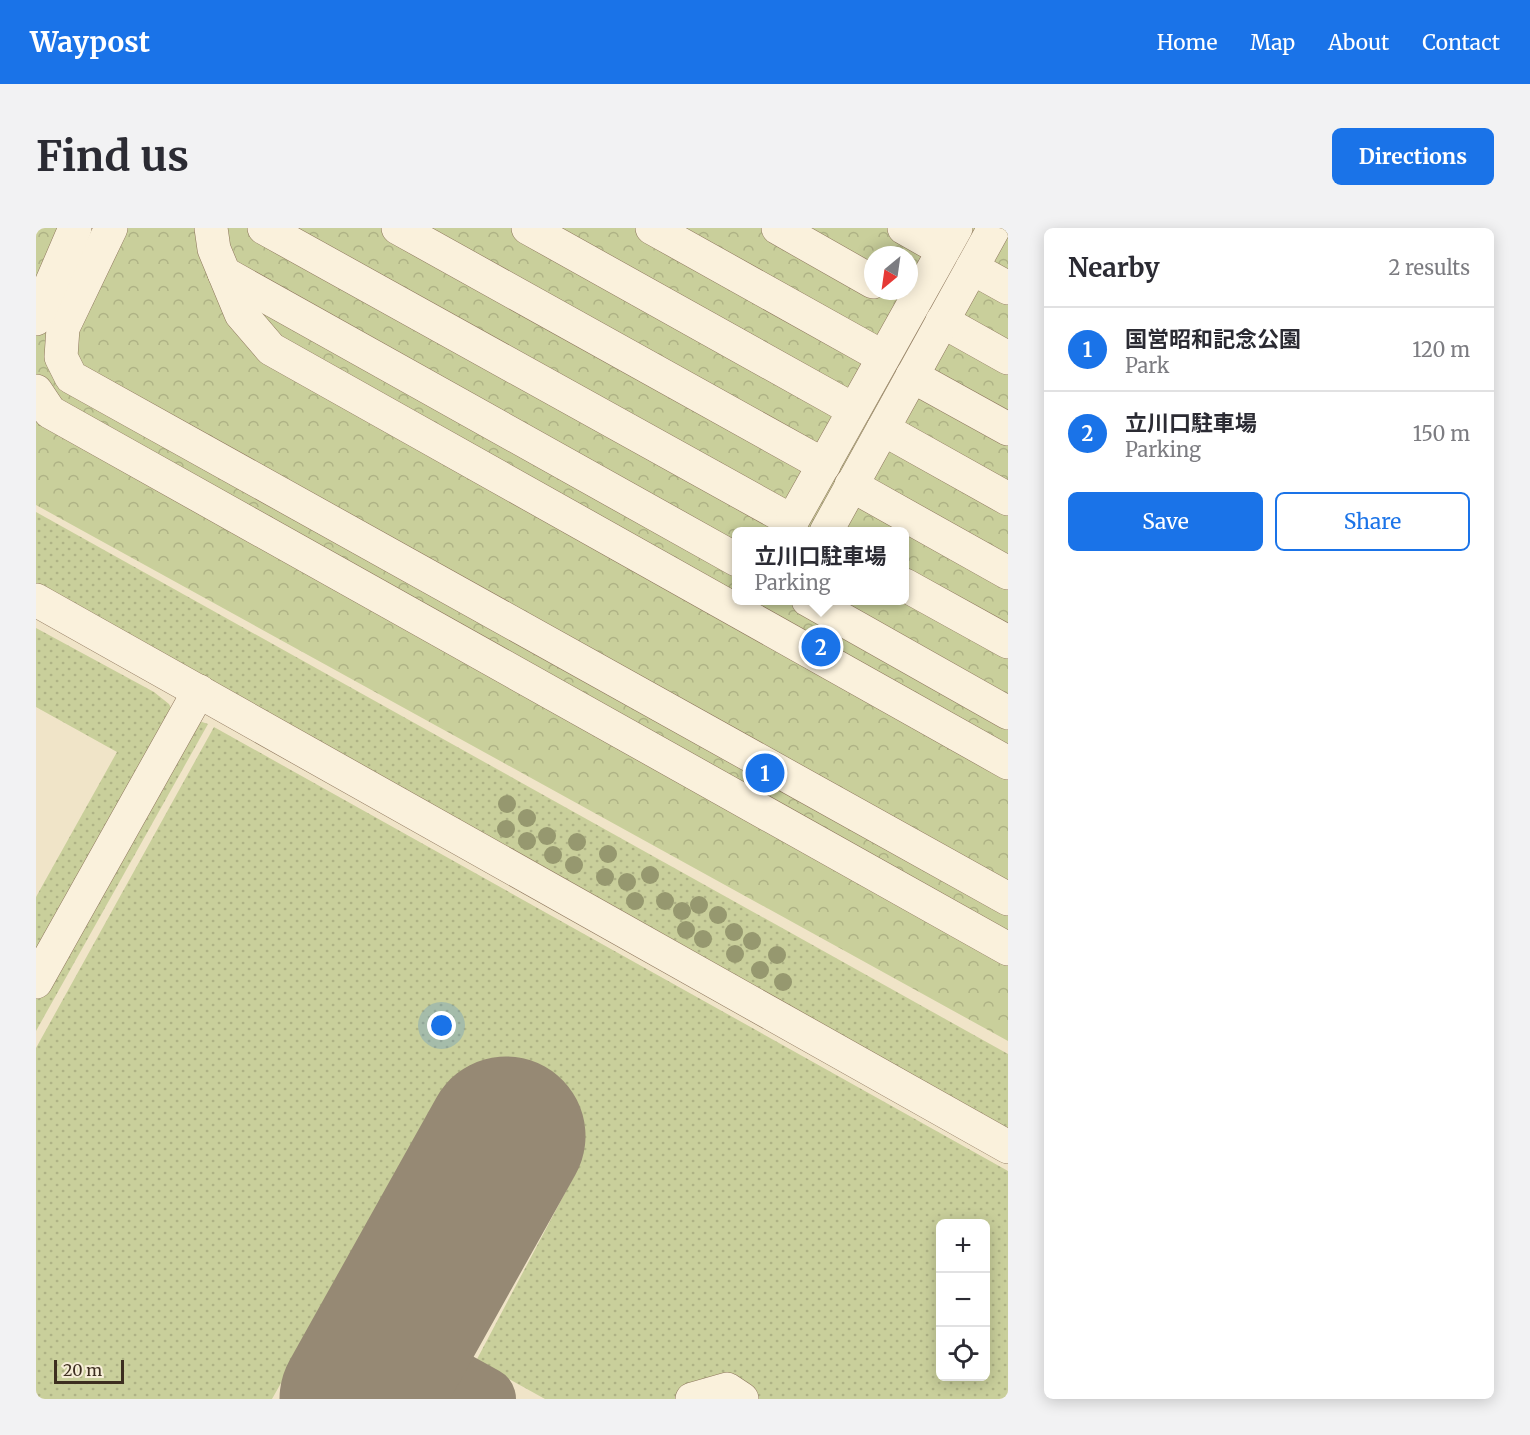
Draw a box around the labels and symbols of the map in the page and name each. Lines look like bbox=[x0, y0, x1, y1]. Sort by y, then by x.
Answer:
north arrow bbox=[864, 246, 918, 300]
pin: 2 bbox=[802, 624, 840, 670]
pin: 1 bbox=[746, 750, 784, 796]
your location bbox=[427, 1011, 456, 1040]
scale bar bbox=[54, 1357, 124, 1384]

